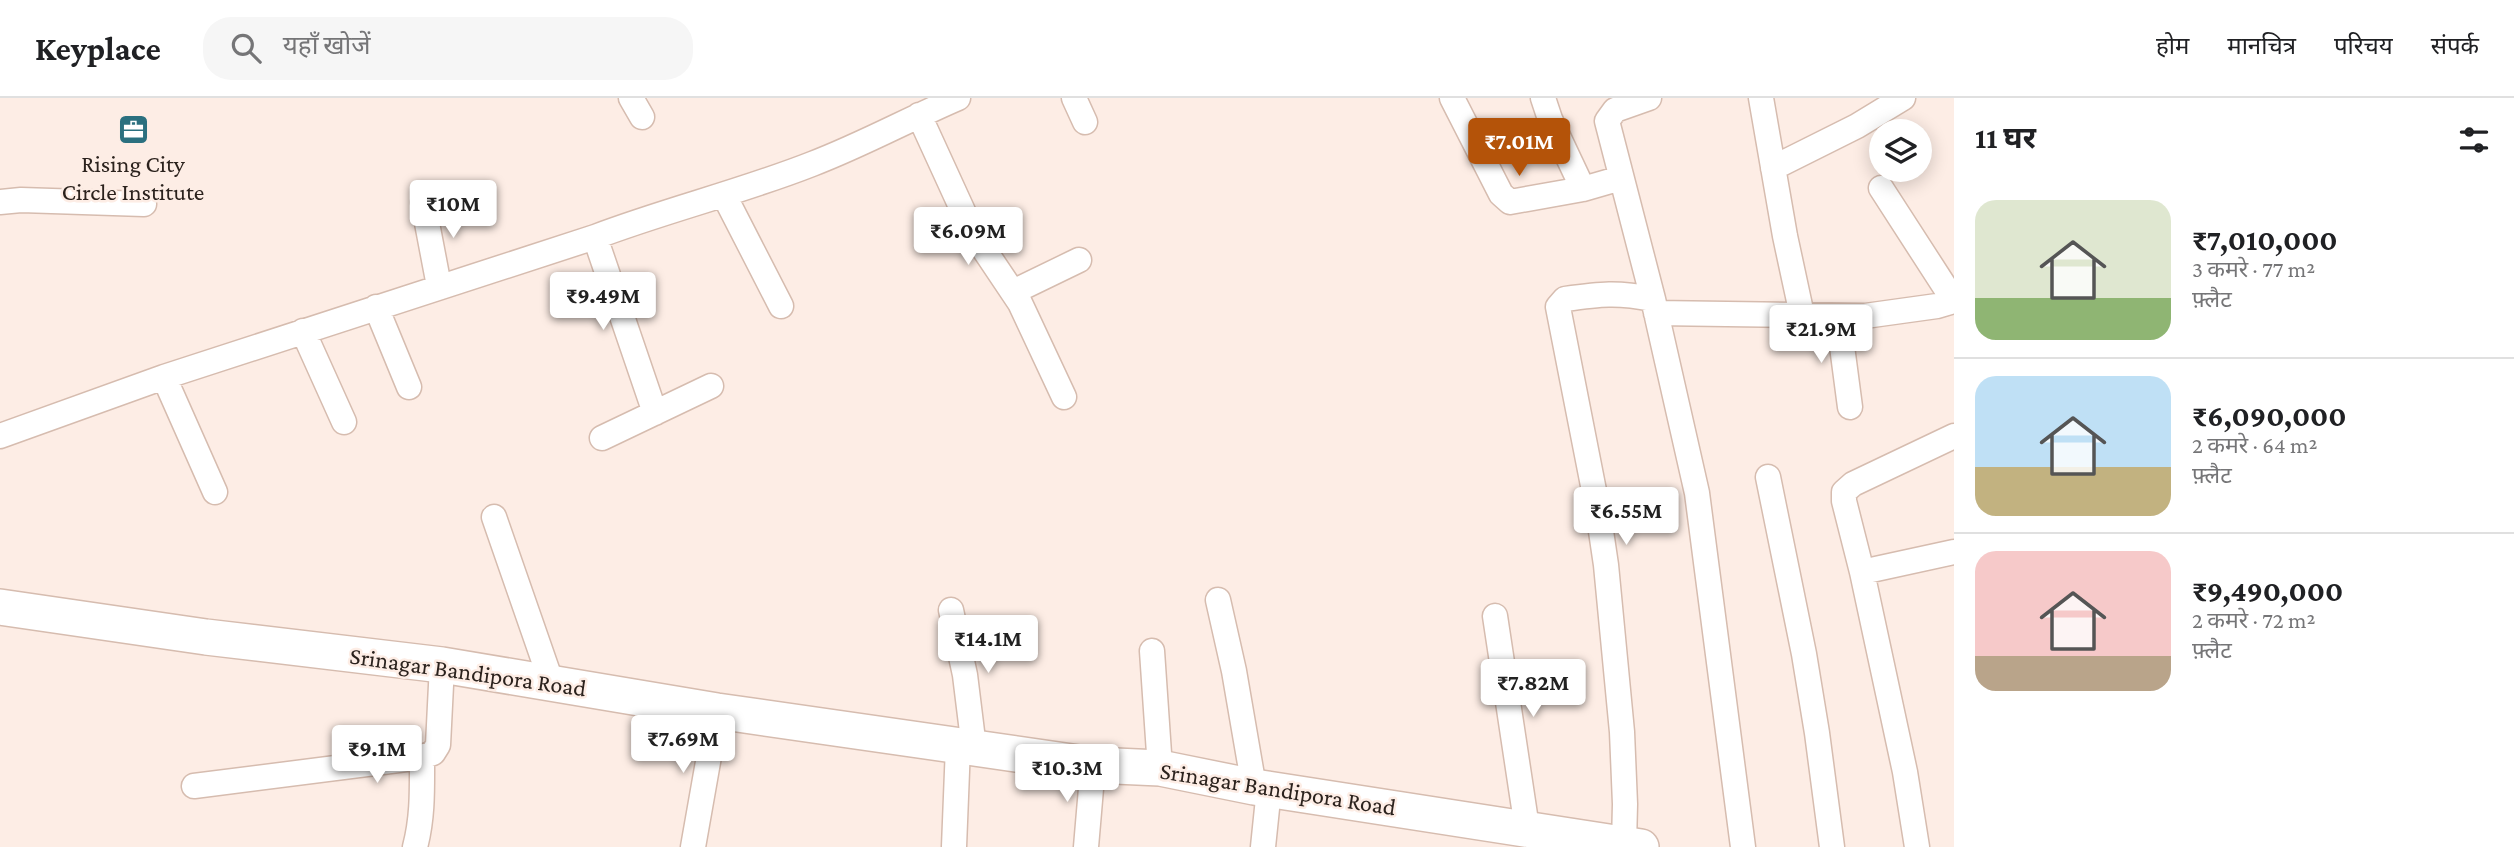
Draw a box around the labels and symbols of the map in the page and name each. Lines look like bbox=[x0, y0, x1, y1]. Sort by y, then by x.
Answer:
office icon: Rising City Circle Institute bbox=[116, 113, 150, 147]
pin: ₹7.01M bbox=[1462, 118, 1576, 178]
place label: Rising City Circle Institute bbox=[62, 150, 204, 205]
pin: ₹10M bbox=[412, 180, 494, 240]
pin: ₹6.09M bbox=[911, 208, 1025, 267]
pin: ₹9.49M bbox=[546, 272, 660, 332]
pin: ₹21.9M bbox=[1764, 306, 1878, 365]
pin: ₹6.55M bbox=[1569, 488, 1683, 547]
pin: ₹14.1M bbox=[931, 616, 1045, 675]
street label: Srinagar Bandipora Road bbox=[348, 642, 588, 702]
pin: ₹7.82M bbox=[1476, 660, 1590, 719]
pin: ₹7.69M bbox=[626, 716, 740, 775]
pin: ₹9.1M bbox=[328, 726, 426, 785]
pin: ₹10.3M bbox=[1010, 744, 1124, 804]
street label: Srinagar Bandipora Road bbox=[1158, 757, 1398, 821]

